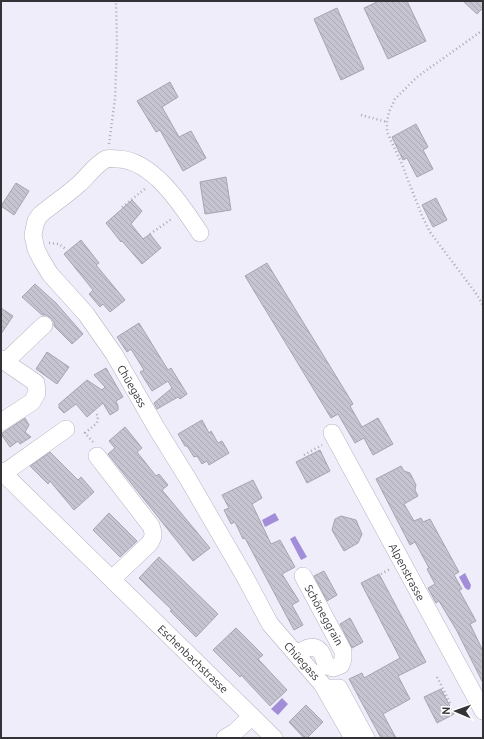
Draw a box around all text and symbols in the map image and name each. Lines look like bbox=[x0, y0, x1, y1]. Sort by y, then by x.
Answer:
street label: Chüegass bbox=[115, 363, 149, 410]
street label: Alpenstrasse bbox=[387, 541, 427, 603]
street label: Schöneggrain bbox=[302, 583, 346, 647]
street label: Eschenbachstrasse bbox=[155, 622, 231, 696]
street label: Chüegass bbox=[282, 640, 322, 683]
north arrow bbox=[436, 691, 476, 731]
text: N bbox=[440, 706, 452, 715]

